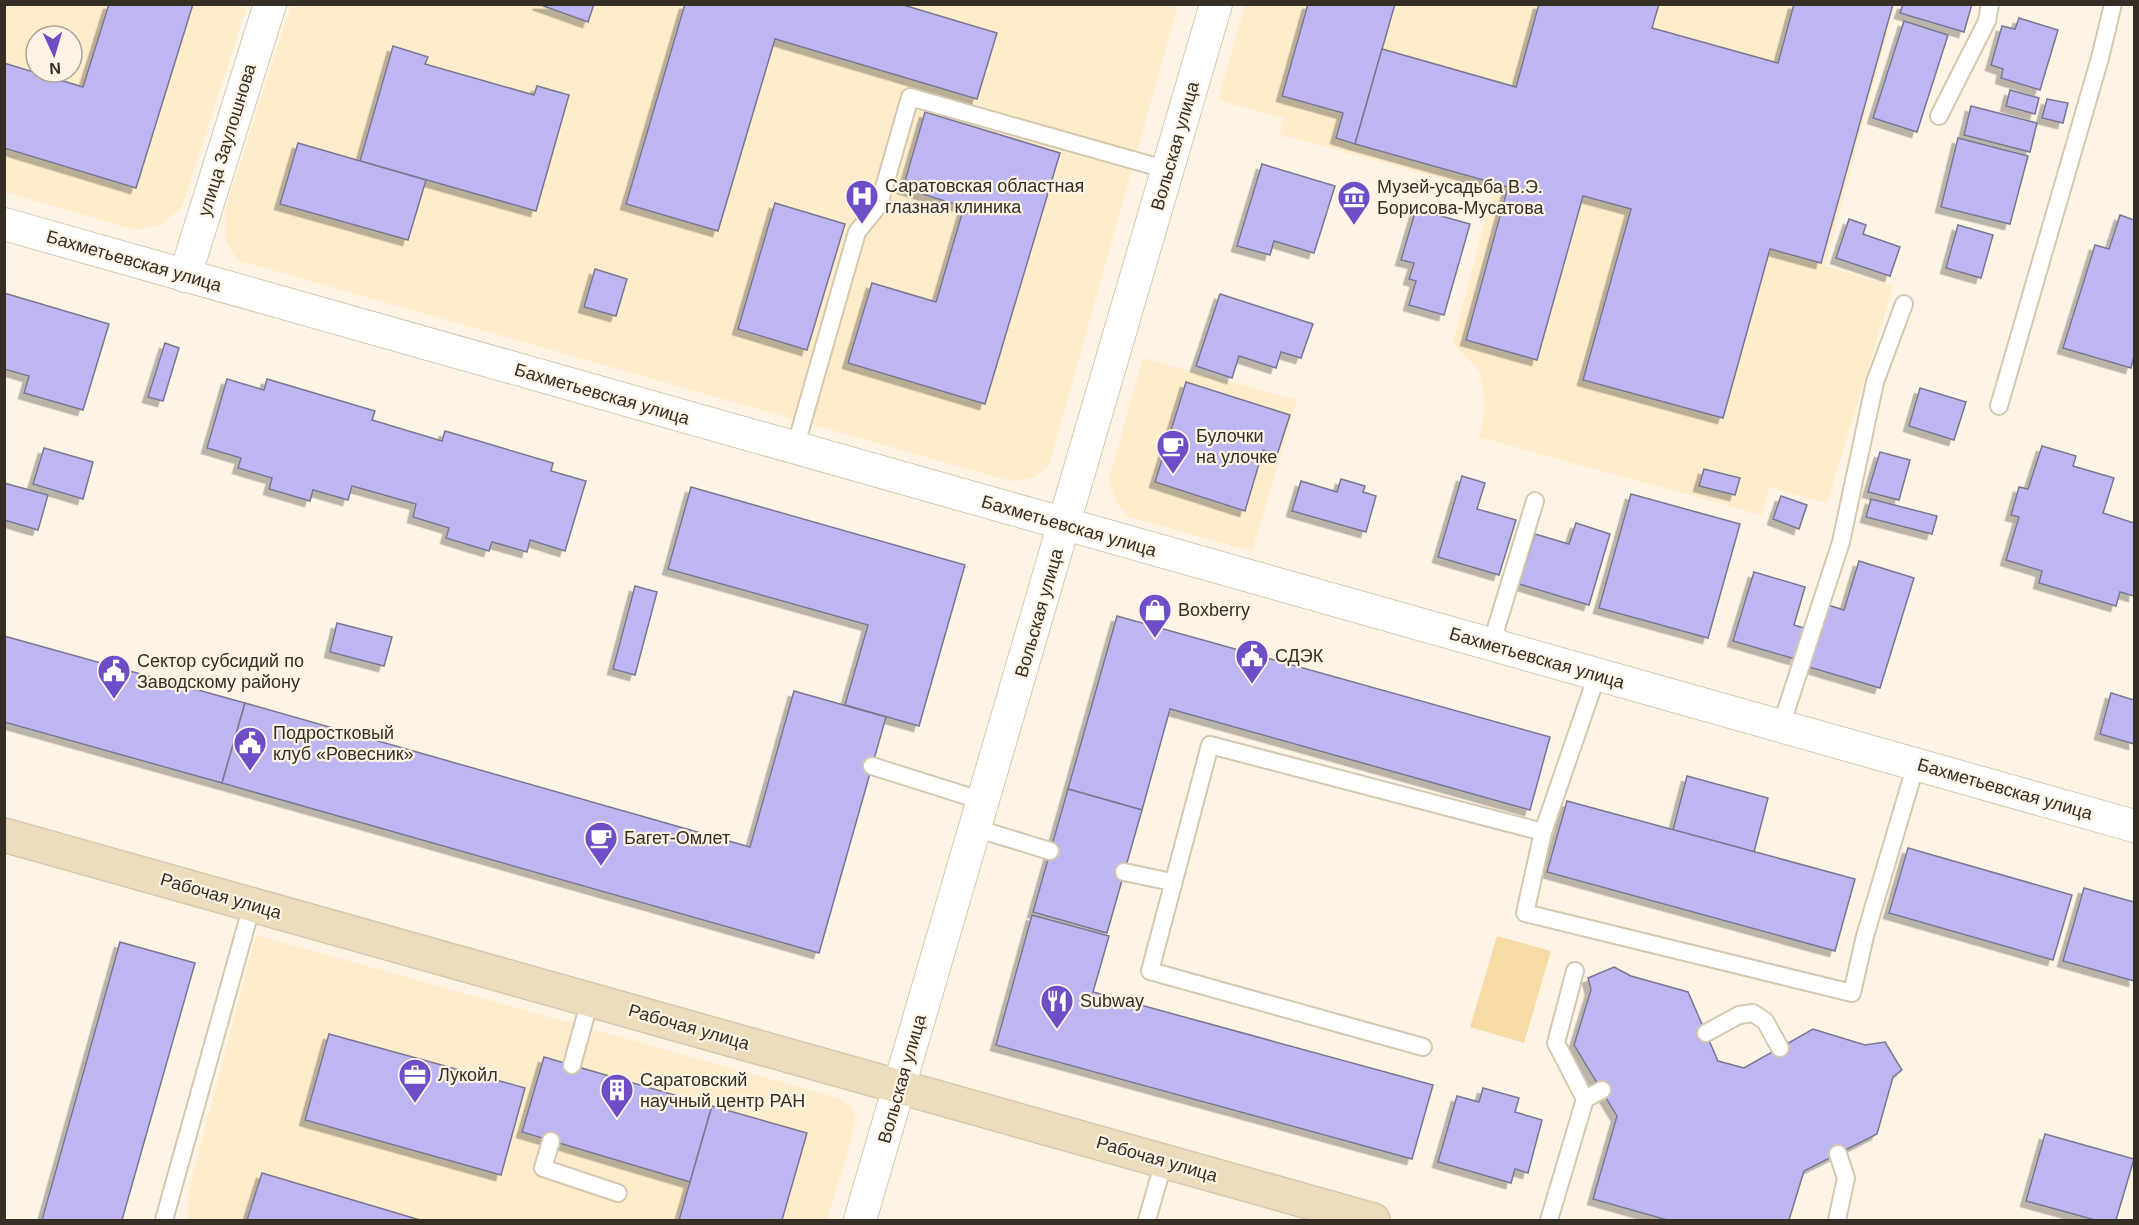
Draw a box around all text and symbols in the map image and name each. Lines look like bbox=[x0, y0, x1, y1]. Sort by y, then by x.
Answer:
north arrow bbox=[24, 24, 84, 84]
text: N bbox=[49, 60, 61, 77]
street label: улица Заулошнова bbox=[194, 60, 260, 219]
street label: Вольская улица bbox=[1147, 78, 1203, 213]
place label: Саратовская областная глазная клиника bbox=[885, 176, 1084, 217]
place label: Музей-усадьба В.Э. Борисова-Мусатова bbox=[1377, 177, 1544, 218]
hospital icon: Саратовская областная глазная клиника bbox=[844, 178, 880, 225]
museum icon: Музей-усадьба В.Э. Борисова-Мусатова bbox=[1336, 179, 1372, 226]
street label: Бахметьевская улица bbox=[44, 226, 225, 296]
street label: Бахметьевская улица bbox=[512, 359, 693, 429]
place label: Булочки на улочке bbox=[1196, 426, 1277, 467]
cafe icon: Булочки на улочке bbox=[1155, 428, 1191, 475]
street label: Бахметьевская улица bbox=[979, 491, 1160, 561]
street label: Вольская улица bbox=[1011, 545, 1067, 680]
shop icon: Boxberry bbox=[1137, 592, 1173, 639]
place label: Boxberry bbox=[1178, 600, 1250, 620]
street label: Бахметьевская улица bbox=[1447, 623, 1628, 693]
public building icon: СДЭК bbox=[1234, 638, 1270, 685]
place label: СДЭК bbox=[1275, 646, 1324, 666]
place label: Сектор субсидий по Заводскому району bbox=[137, 651, 304, 692]
public building icon: Сектор субсидий по Заводскому району bbox=[96, 653, 132, 700]
place label: Подростковый клуб «Ровесник» bbox=[273, 723, 414, 764]
public building icon: Подростковый клуб «Ровесник» bbox=[232, 725, 268, 772]
street label: Бахметьевская улица bbox=[1915, 754, 2096, 824]
cafe icon: Багет-Омлет bbox=[583, 820, 619, 867]
place label: Багет-Омлет bbox=[624, 828, 730, 848]
street label: Рабочая улица bbox=[158, 869, 285, 923]
restaurant icon: Subway bbox=[1039, 983, 1075, 1030]
place label: Subway bbox=[1080, 991, 1144, 1011]
street label: Рабочая улица bbox=[626, 1000, 753, 1054]
street label: Вольская улица bbox=[874, 1011, 930, 1146]
office icon: Лукойл bbox=[397, 1057, 433, 1104]
place label: Лукойл bbox=[438, 1065, 498, 1085]
place label: Саратовский научный центр РАН bbox=[640, 1070, 805, 1111]
building icon: Саратовский научный центр РАН bbox=[599, 1072, 635, 1119]
street label: Рабочая улица bbox=[1094, 1132, 1221, 1186]

